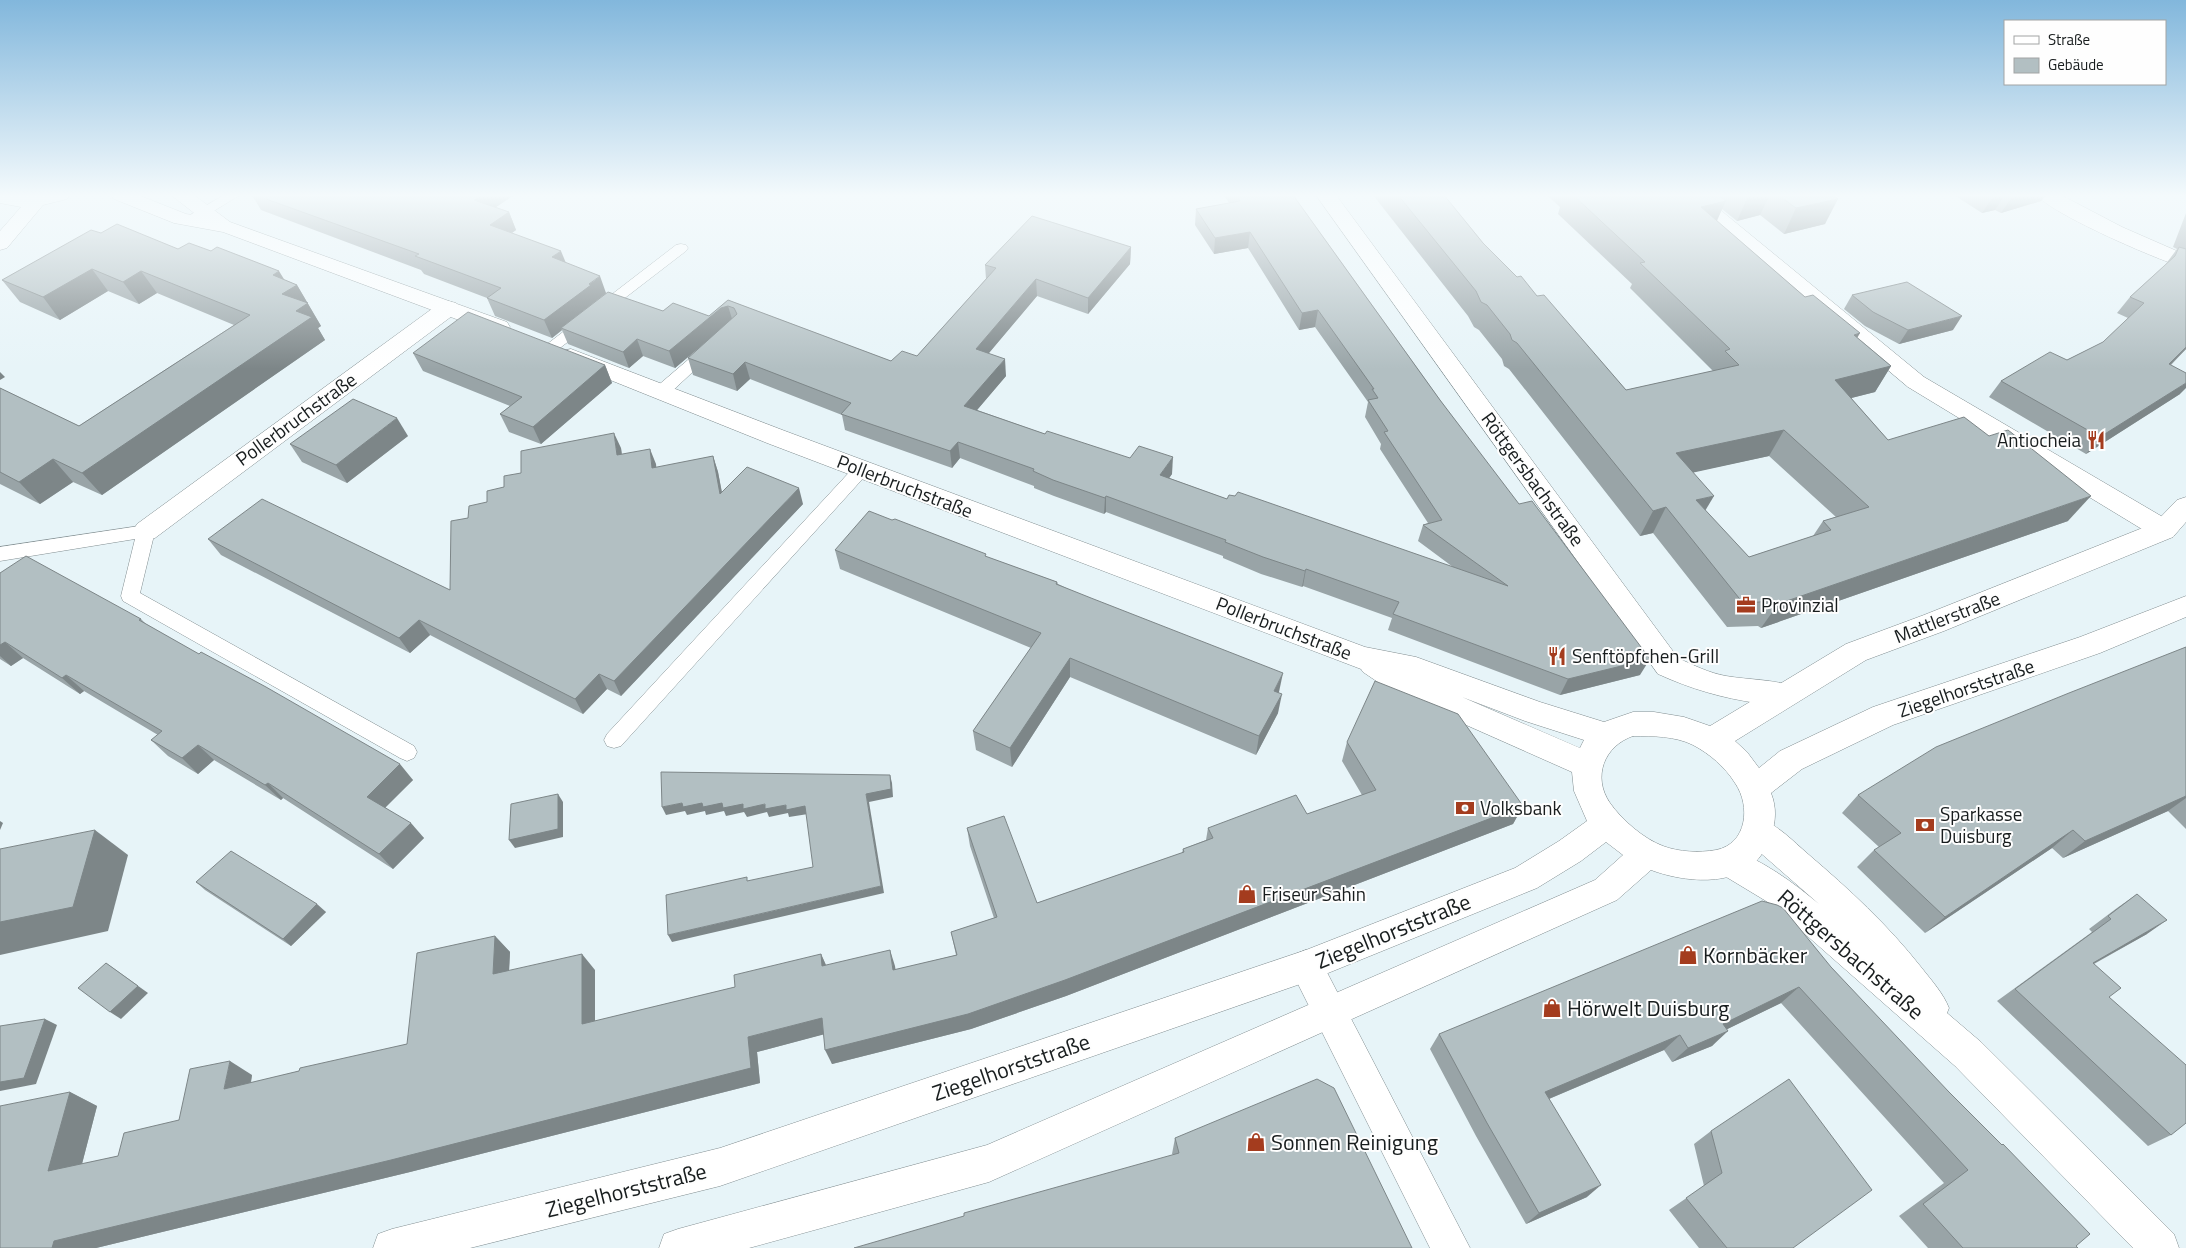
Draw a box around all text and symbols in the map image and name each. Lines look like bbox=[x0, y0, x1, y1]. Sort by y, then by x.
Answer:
legend bbox=[2004, 20, 2166, 85]
text: Straße bbox=[2048, 28, 2090, 51]
text: Gebäude bbox=[2048, 53, 2104, 76]
street label: Pollerbruchstraße bbox=[229, 365, 362, 472]
street label: Röttgersbachstraße bbox=[1475, 406, 1592, 552]
place label: Antiocheia bbox=[1997, 425, 2081, 454]
restaurant icon: Antiocheia bbox=[2085, 429, 2107, 451]
street label: Pollerbruchstraße bbox=[833, 446, 977, 525]
street label: Mattlerstraße bbox=[1890, 583, 2004, 650]
street label: Pollerbruchstraße bbox=[1212, 588, 1356, 667]
place label: Provinzial bbox=[1761, 590, 1839, 619]
office icon: Provinzial bbox=[1735, 594, 1757, 616]
place label: Senftöpfchen-Grill bbox=[1572, 641, 1719, 670]
restaurant icon: Senftöpfchen-Grill bbox=[1546, 645, 1568, 667]
street label: Ziegelhorststraße bbox=[1894, 651, 2038, 724]
place label: Volksbank bbox=[1480, 793, 1562, 822]
bank icon: Volksbank bbox=[1454, 797, 1476, 819]
place label: Sparkasse Duisburg bbox=[1940, 799, 2022, 850]
bank icon: Sparkasse Duisburg bbox=[1914, 814, 1936, 836]
place label: Friseur Sahin bbox=[1262, 879, 1366, 908]
street label: Röttgersbachstraße bbox=[1770, 881, 1932, 1027]
shop icon: Friseur Sahin bbox=[1236, 883, 1258, 905]
street label: Ziegelhorststraße bbox=[1310, 884, 1476, 978]
place label: Kornbäcker bbox=[1703, 938, 1808, 972]
shop icon: Kornbäcker bbox=[1677, 944, 1699, 966]
place label: Hörwelt Duisburg bbox=[1567, 991, 1729, 1025]
shop icon: Hörwelt Duisburg bbox=[1541, 997, 1563, 1019]
street label: Ziegelhorststraße bbox=[928, 1024, 1094, 1110]
place label: Sonnen Reinigung bbox=[1271, 1125, 1438, 1159]
shop icon: Sonnen Reinigung bbox=[1245, 1131, 1267, 1153]
street label: Ziegelhorststraße bbox=[542, 1154, 710, 1226]

